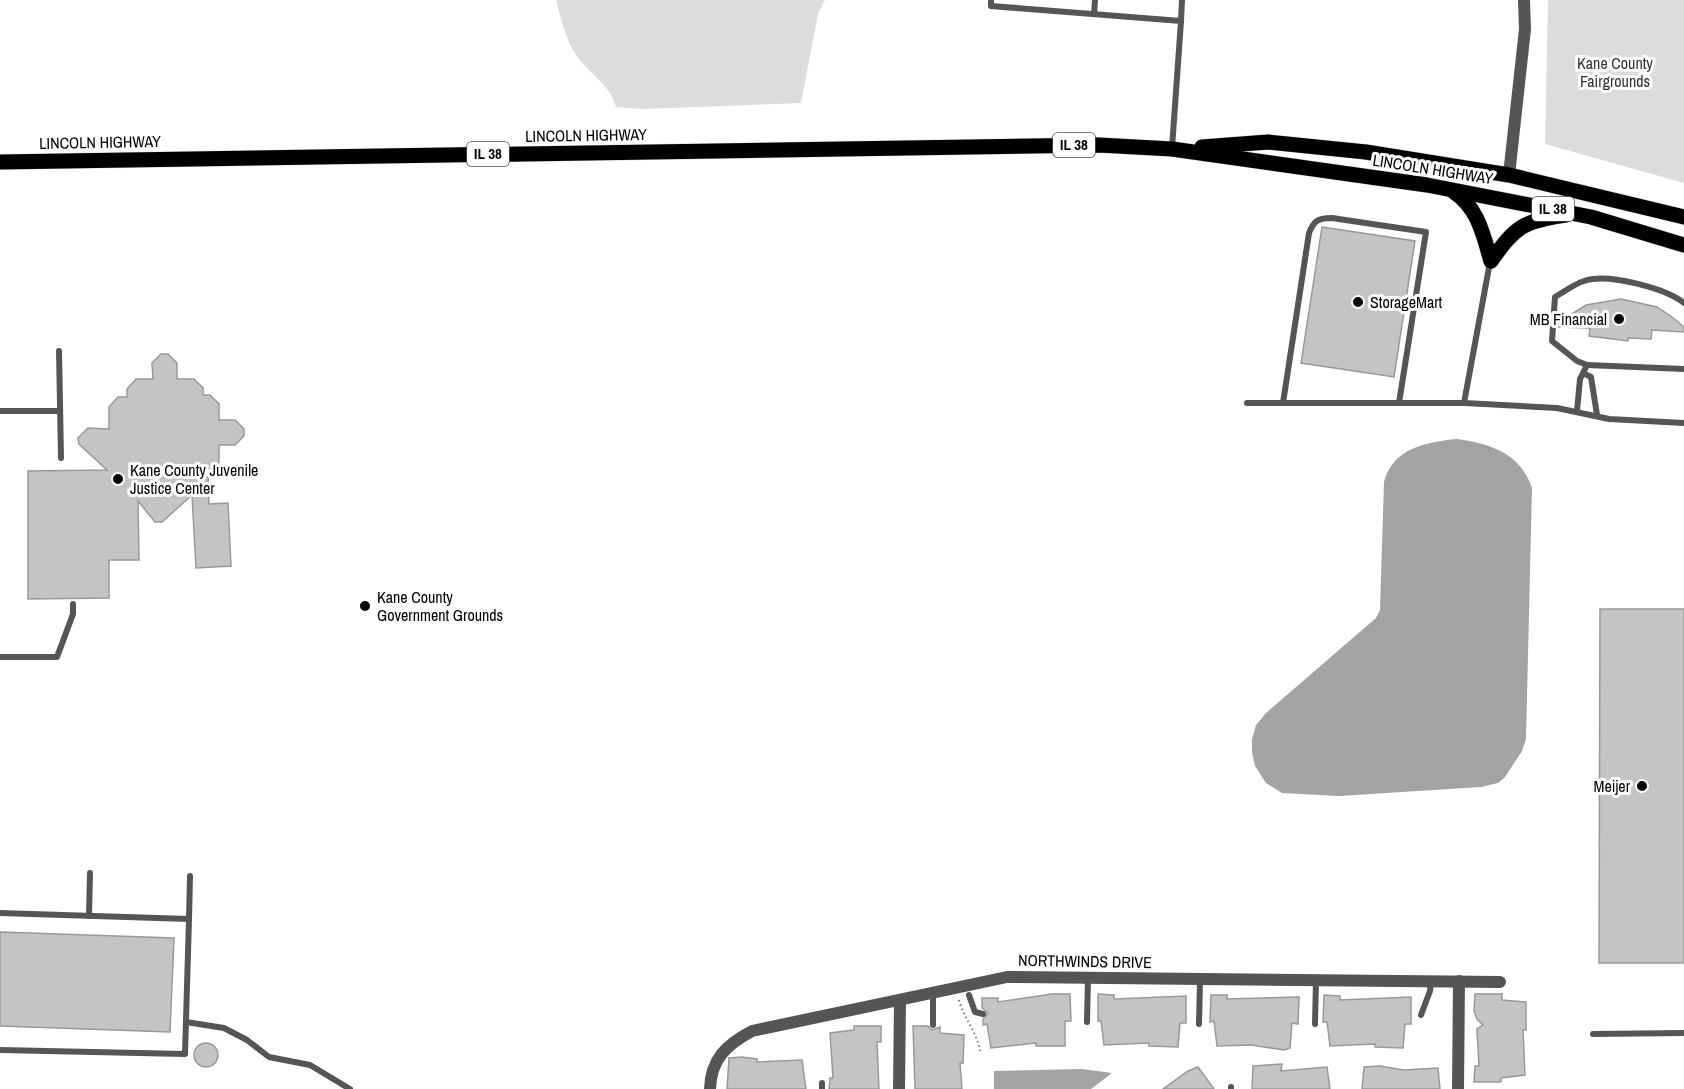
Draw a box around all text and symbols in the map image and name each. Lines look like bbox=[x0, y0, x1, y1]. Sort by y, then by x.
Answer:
park label: Kane County Fairgrounds bbox=[1577, 52, 1653, 92]
street label: LINCOLN HIGHWAY bbox=[525, 123, 647, 147]
street label: LINCOLN HIGHWAY bbox=[39, 130, 161, 154]
road number: IL 38 bbox=[1053, 133, 1095, 157]
road number: IL 38 bbox=[467, 142, 509, 166]
street label: LINCOLN HIGHWAY bbox=[1371, 149, 1495, 189]
road number: IL 38 bbox=[1532, 197, 1574, 221]
place label: StorageMart bbox=[1370, 291, 1443, 313]
marker: StorageMart bbox=[1351, 295, 1365, 309]
place label: MB Financial bbox=[1530, 308, 1607, 330]
marker: MB Financial bbox=[1612, 312, 1626, 326]
place label: Kane County Juvenile Justice Center bbox=[130, 459, 258, 499]
marker: Kane County Juvenile Justice Center bbox=[111, 472, 125, 486]
place label: Kane County Government Grounds bbox=[377, 586, 503, 626]
marker: Kane County Government Grounds bbox=[358, 599, 372, 613]
place label: Meijer bbox=[1594, 775, 1631, 797]
marker: Meijer bbox=[1635, 779, 1649, 793]
street label: NORTHWINDS DRIVE bbox=[1018, 949, 1152, 973]

